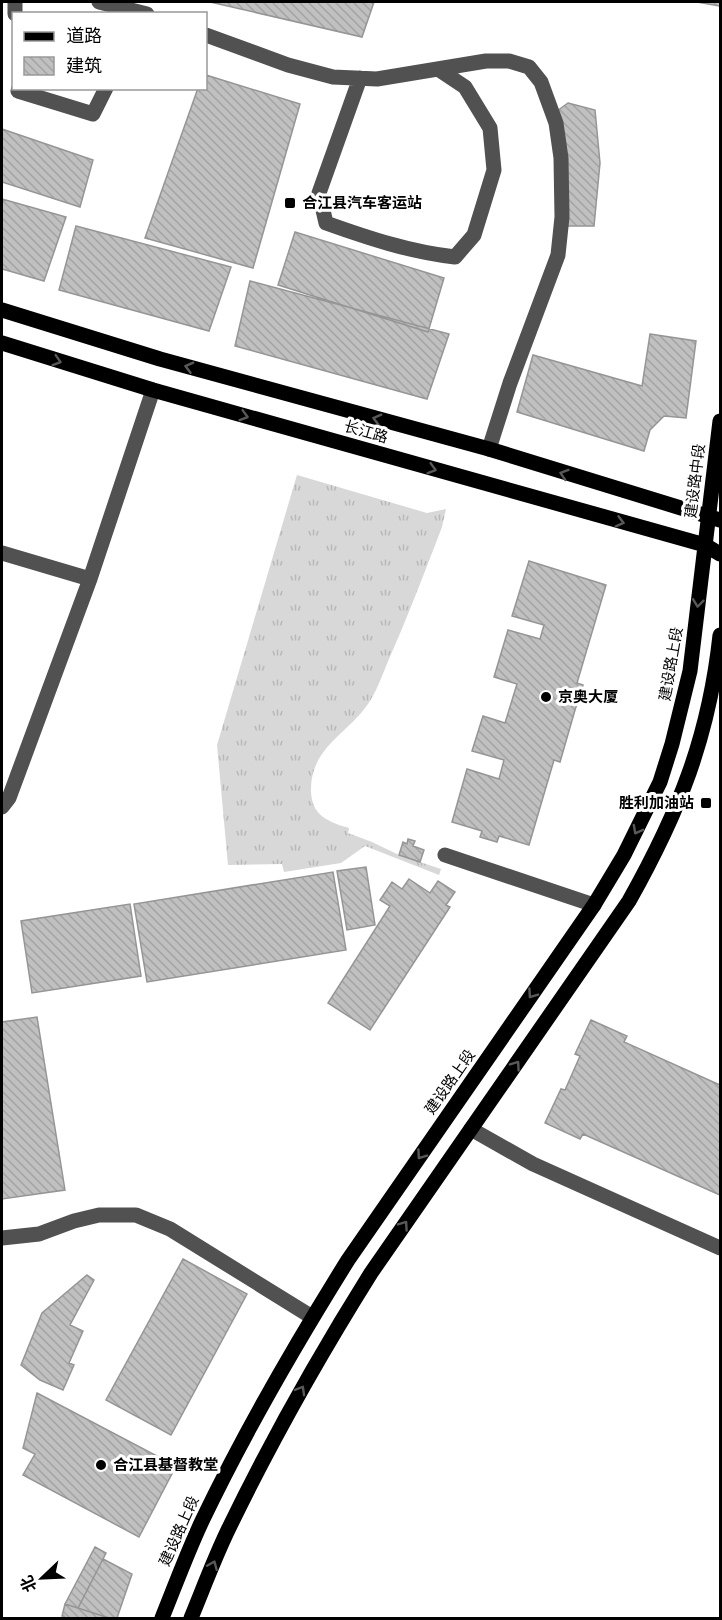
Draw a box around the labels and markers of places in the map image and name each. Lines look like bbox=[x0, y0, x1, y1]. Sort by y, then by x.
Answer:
place label: 合江县汽车客运站 bbox=[302, 193, 422, 212]
marker: 合江县汽车客运站 bbox=[283, 196, 297, 210]
place label: 京奥大厦 bbox=[558, 687, 618, 706]
marker: 京奥大厦 bbox=[539, 690, 553, 704]
place label: 胜利加油站 bbox=[619, 793, 694, 812]
marker: 胜利加油站 bbox=[699, 796, 713, 810]
place label: 合江县基督教堂 bbox=[113, 1455, 218, 1474]
marker: 合江县基督教堂 bbox=[94, 1458, 108, 1472]

